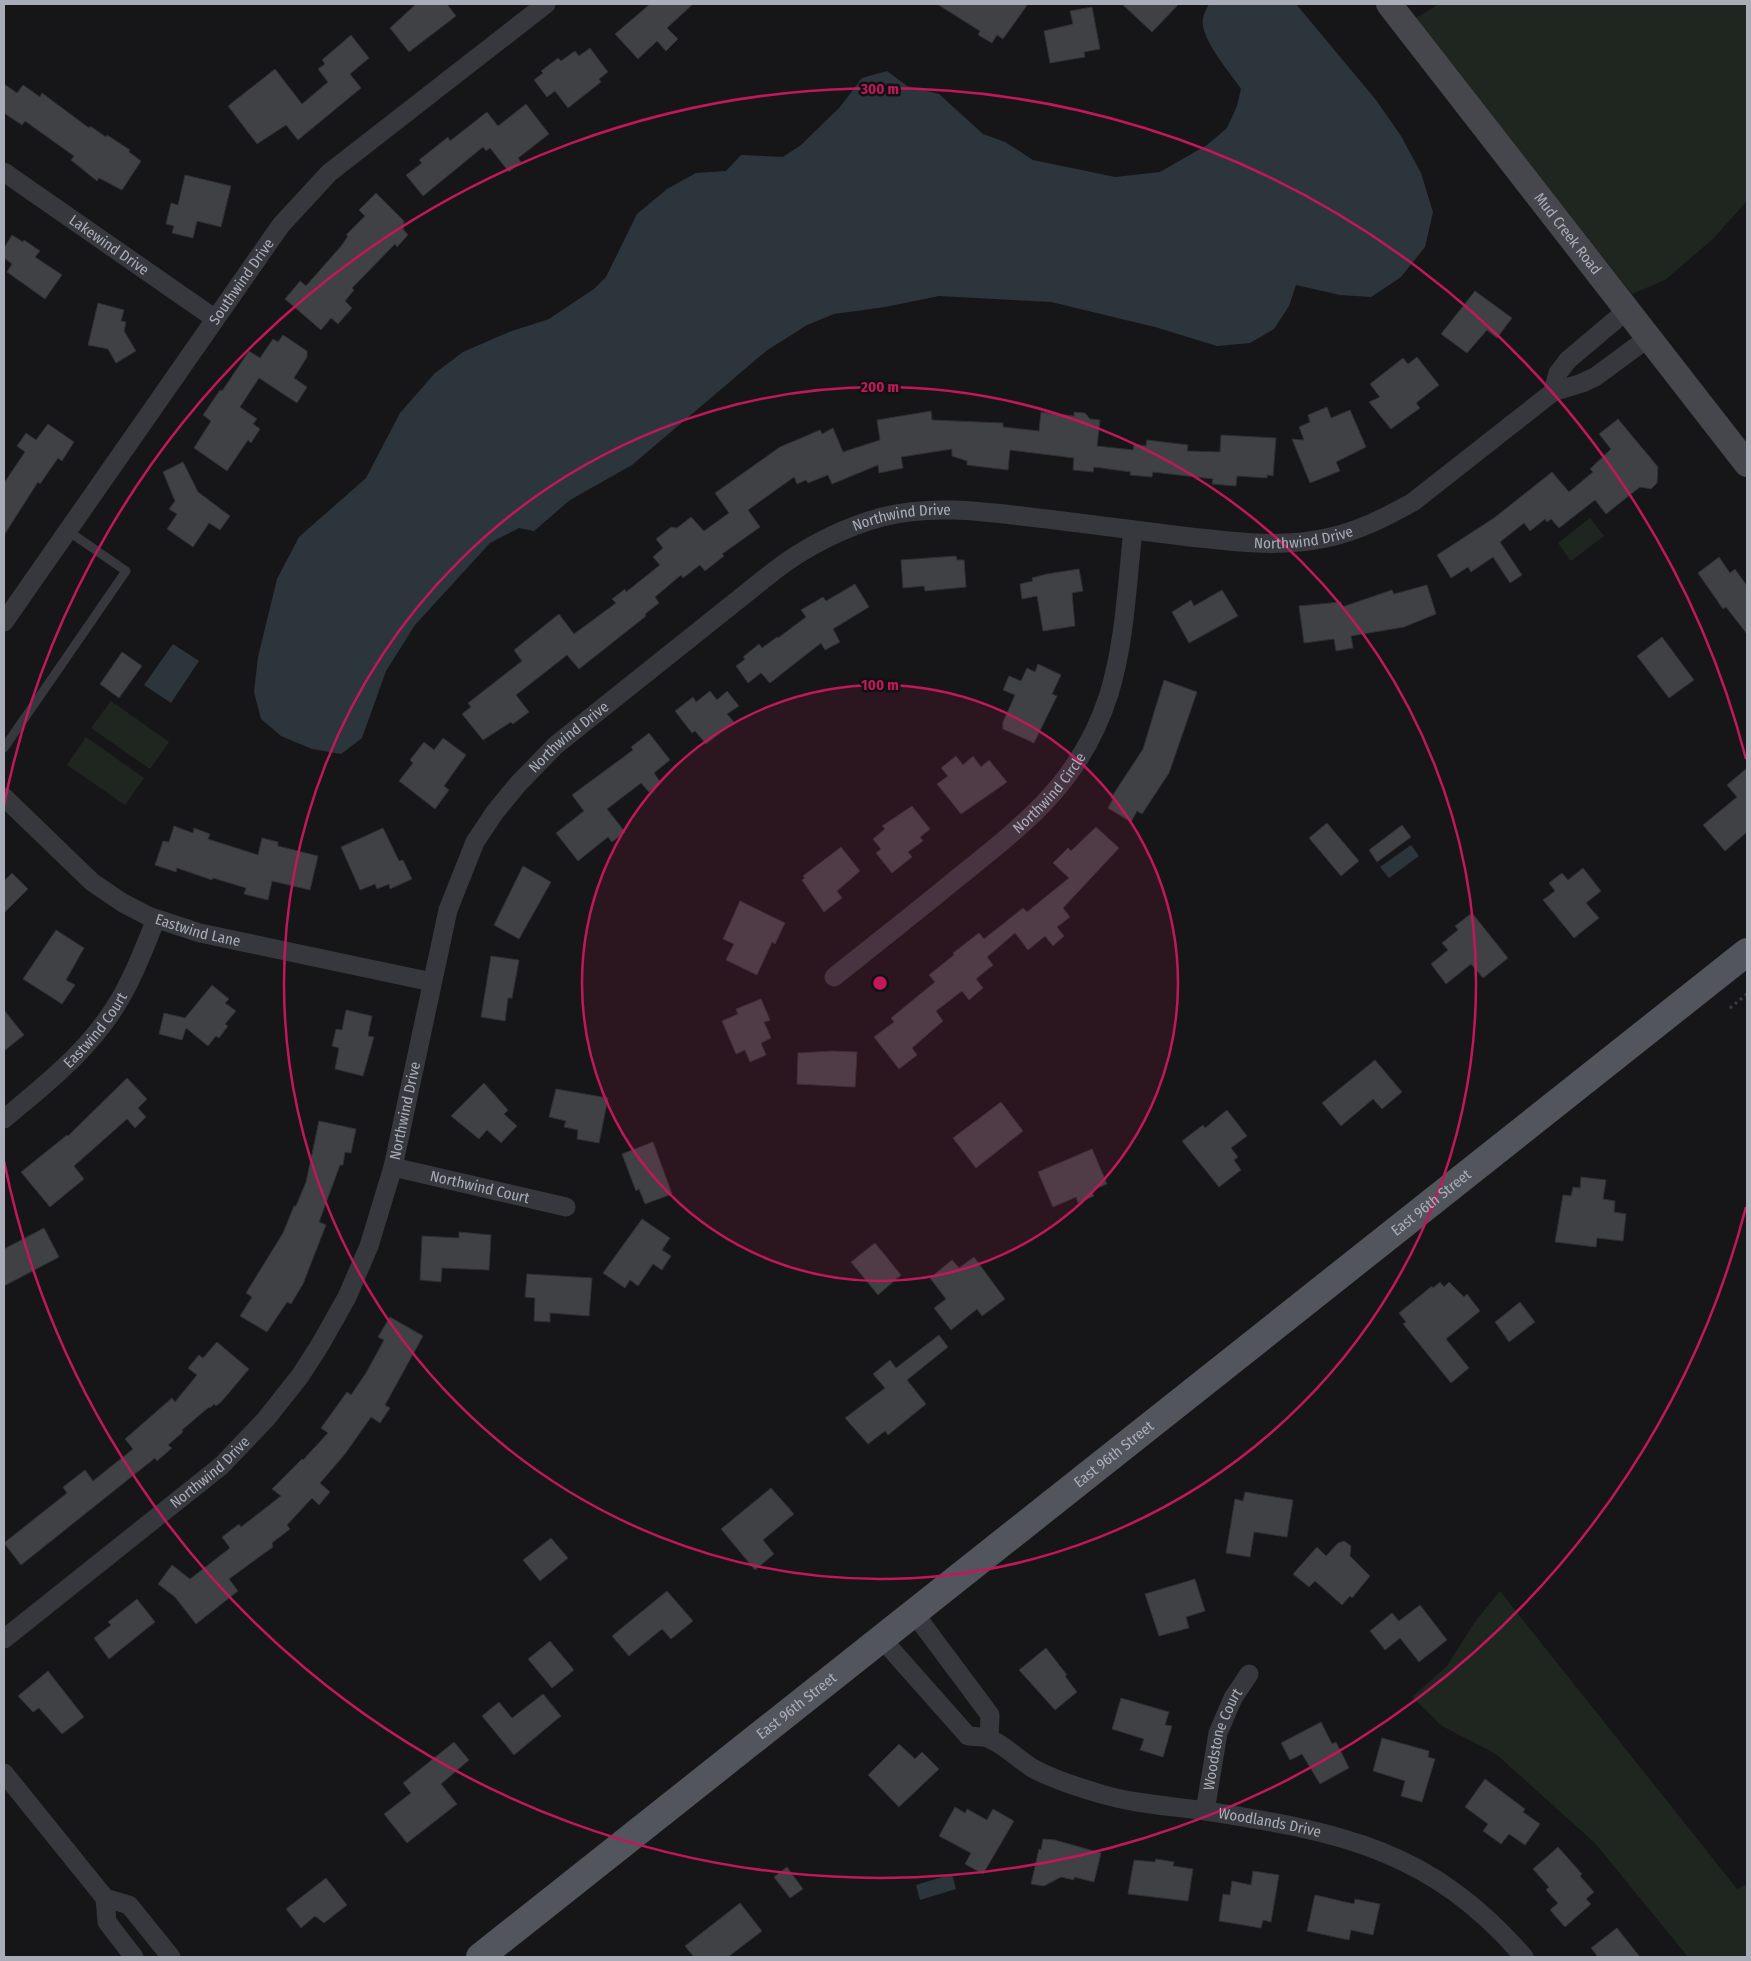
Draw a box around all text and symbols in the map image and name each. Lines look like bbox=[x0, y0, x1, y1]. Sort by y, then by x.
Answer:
text: 300 m bbox=[860, 80, 899, 98]
street label: Mud Creek Road bbox=[1530, 189, 1605, 278]
street label: Lakewind Drive bbox=[66, 211, 152, 279]
street label: Southwind Drive bbox=[205, 235, 278, 328]
text: 200 m bbox=[860, 378, 899, 396]
street label: Northwind Drive bbox=[850, 501, 951, 535]
street label: Northwind Drive bbox=[1254, 522, 1355, 552]
text: 100 m bbox=[861, 676, 899, 694]
street label: Northwind Drive bbox=[525, 698, 612, 776]
street label: Northwind Circle bbox=[1009, 749, 1090, 837]
street label: Eastwind Lane bbox=[153, 910, 242, 950]
centre of rings bbox=[871, 974, 889, 992]
street label: Eastwind Court bbox=[60, 989, 131, 1072]
street label: Northwind Drive bbox=[386, 1060, 424, 1162]
street label: East 96th Street bbox=[1388, 1165, 1475, 1240]
street label: Northwind Court bbox=[428, 1167, 531, 1207]
street label: East 96th Street bbox=[1070, 1417, 1157, 1491]
street label: Northwind Drive bbox=[167, 1433, 253, 1512]
street label: East 96th Street bbox=[753, 1669, 840, 1743]
street label: Woodstone Court bbox=[1200, 1685, 1246, 1792]
street label: Woodlands Drive bbox=[1217, 1804, 1323, 1841]

